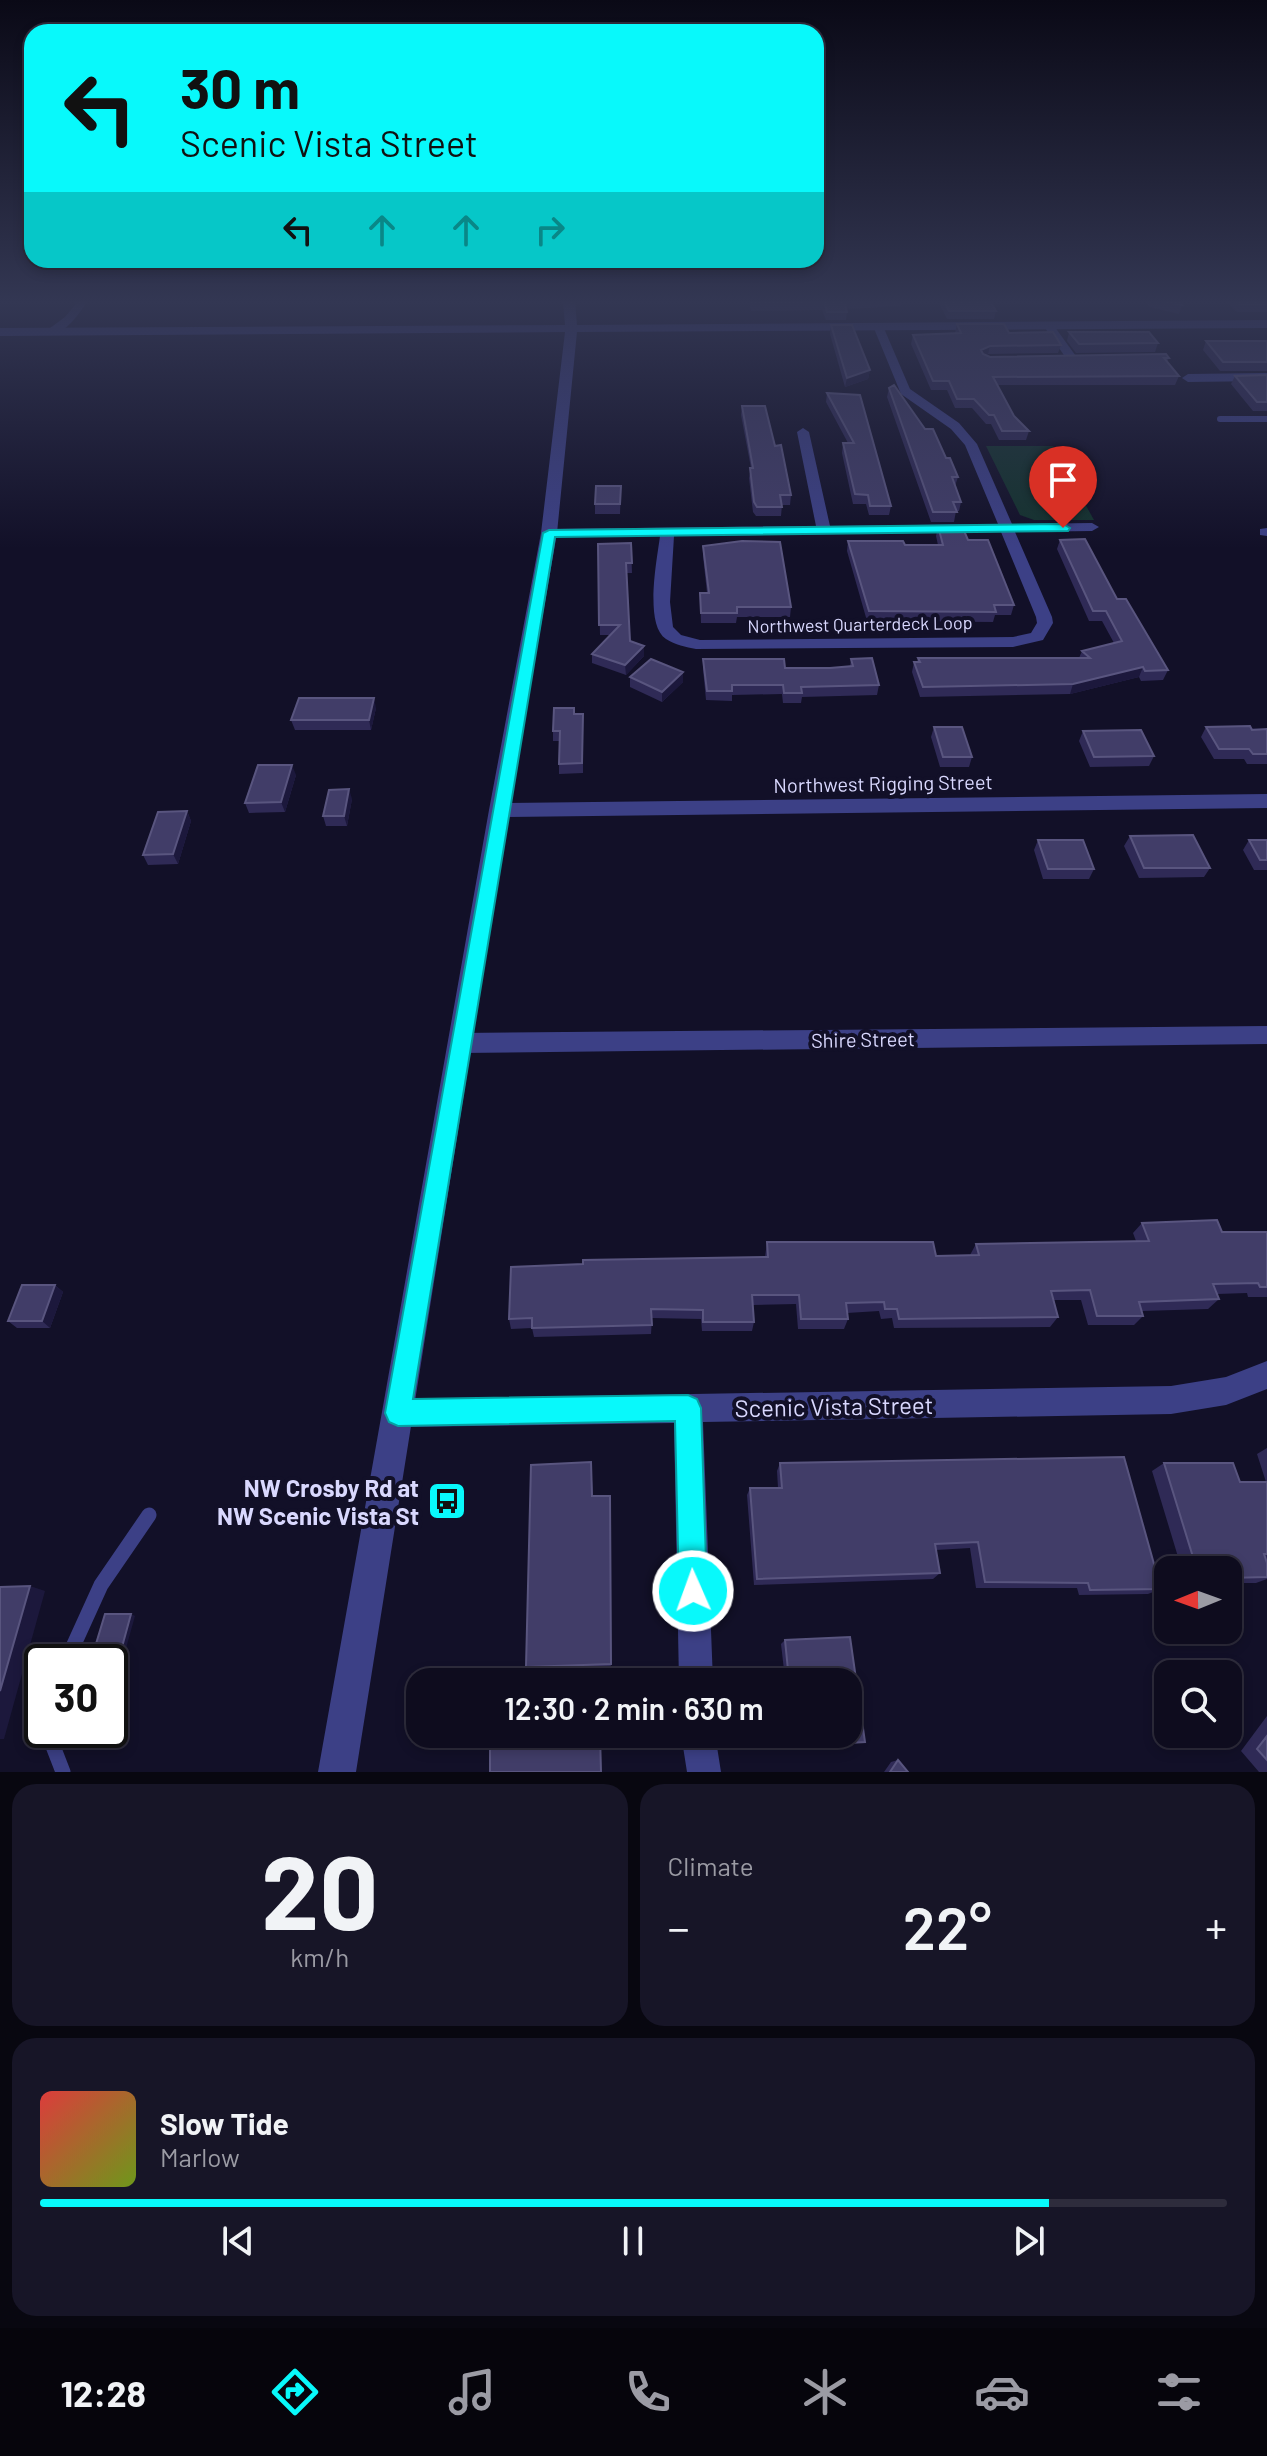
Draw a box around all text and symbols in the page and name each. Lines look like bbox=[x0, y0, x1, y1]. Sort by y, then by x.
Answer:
text: 30 m bbox=[180, 53, 300, 120]
icon: left bbox=[48, 56, 152, 160]
text: Scenic Vista Street bbox=[180, 121, 478, 164]
icon: left bbox=[276, 208, 320, 252]
icon: ahead bbox=[360, 208, 404, 252]
icon: ahead bbox=[444, 208, 488, 252]
icon: right bbox=[528, 208, 572, 252]
pin bbox=[1029, 446, 1097, 528]
icon: arrive bbox=[1041, 458, 1085, 502]
street label: Northwest Quarterdeck Loop bbox=[747, 611, 973, 637]
street label: Northwest Rigging Street bbox=[773, 769, 993, 797]
street label: Shire Street bbox=[811, 1026, 915, 1052]
street label: Scenic Vista Street bbox=[734, 1390, 934, 1422]
place label: NW Crosby Rd at NW Scenic Vista St bbox=[217, 1473, 419, 1530]
bus stop icon: NW Crosby Rd at NW Scenic Vista St bbox=[426, 1480, 468, 1522]
position arrow bbox=[651, 1549, 735, 1633]
north arrow bbox=[1154, 1556, 1242, 1644]
map controls bbox=[1154, 1556, 1242, 1748]
speed limit sign: 30 bbox=[24, 1644, 128, 1748]
button: search bbox=[1154, 1660, 1242, 1748]
text: 12:30 · 2 min · 630 m bbox=[504, 1690, 764, 1726]
text: 20 bbox=[261, 1826, 379, 1951]
text: Climate bbox=[668, 1850, 754, 1881]
text: 22° bbox=[903, 1890, 992, 1962]
text: − bbox=[668, 1900, 690, 1953]
text: + bbox=[1205, 1900, 1227, 1953]
text: km/h bbox=[290, 1941, 349, 1972]
text: Slow Tide bbox=[160, 2105, 289, 2141]
text: Marlow bbox=[160, 2141, 240, 2172]
icon: previous bbox=[216, 2219, 260, 2263]
icon: pause bbox=[611, 2219, 655, 2263]
icon: next bbox=[1007, 2219, 1051, 2263]
icon: directions bbox=[267, 2364, 323, 2420]
icon: music bbox=[444, 2364, 500, 2420]
icon: phone bbox=[620, 2364, 676, 2420]
icon: climate bbox=[797, 2364, 853, 2420]
icon: car bbox=[974, 2364, 1030, 2420]
icon: filters bbox=[1151, 2364, 1207, 2420]
text: 12:28 bbox=[60, 2371, 146, 2414]

